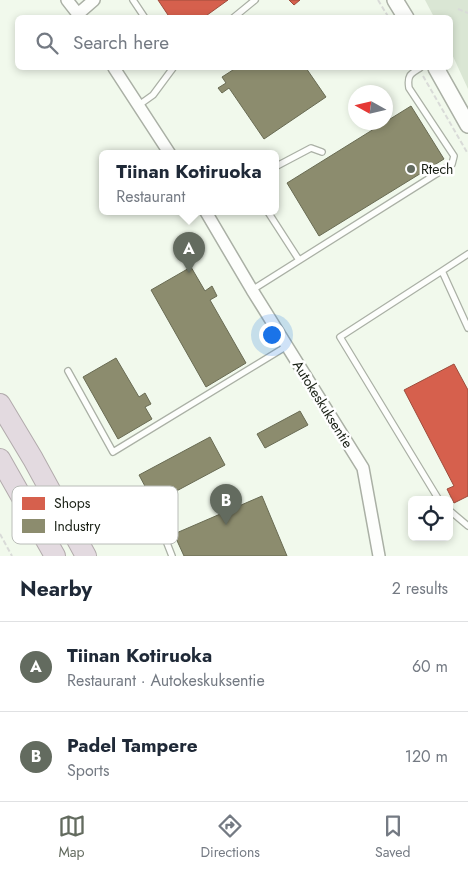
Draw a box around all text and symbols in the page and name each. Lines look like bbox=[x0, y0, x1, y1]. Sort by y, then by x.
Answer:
search box bbox=[15, 15, 453, 70]
icon: search bbox=[33, 29, 61, 57]
text: Search here bbox=[73, 29, 169, 56]
north arrow bbox=[348, 85, 393, 130]
popup bbox=[99, 150, 279, 215]
text: Tiinan Kotiruoka bbox=[116, 158, 262, 185]
place label: Rtech bbox=[421, 159, 453, 179]
marker: Rtech bbox=[405, 163, 417, 175]
text: Restaurant bbox=[116, 185, 185, 208]
pin: A bbox=[173, 232, 205, 273]
your location bbox=[259, 322, 285, 348]
street label: Autokeskuksentie bbox=[288, 356, 358, 452]
pin: B bbox=[210, 484, 242, 525]
legend bbox=[12, 486, 178, 544]
text: Shops bbox=[54, 493, 91, 513]
map controls bbox=[408, 496, 453, 541]
button: locate bbox=[408, 496, 453, 541]
text: Industry bbox=[54, 516, 101, 536]
text: Nearby bbox=[20, 574, 92, 604]
text: 2 results bbox=[392, 577, 448, 600]
text: Tiinan Kotiruoka bbox=[67, 642, 212, 669]
text: A bbox=[30, 655, 42, 678]
text: 60 m bbox=[412, 655, 448, 678]
text: Restaurant · Autokeskuksentie bbox=[67, 669, 265, 692]
text: Padel Tampere bbox=[67, 732, 198, 759]
text: B bbox=[31, 745, 41, 768]
text: 120 m bbox=[405, 745, 448, 768]
text: Sports bbox=[67, 759, 109, 782]
tab: Map bbox=[58, 812, 86, 862]
tab: Directions bbox=[201, 812, 260, 862]
tab: Saved bbox=[375, 812, 410, 862]

